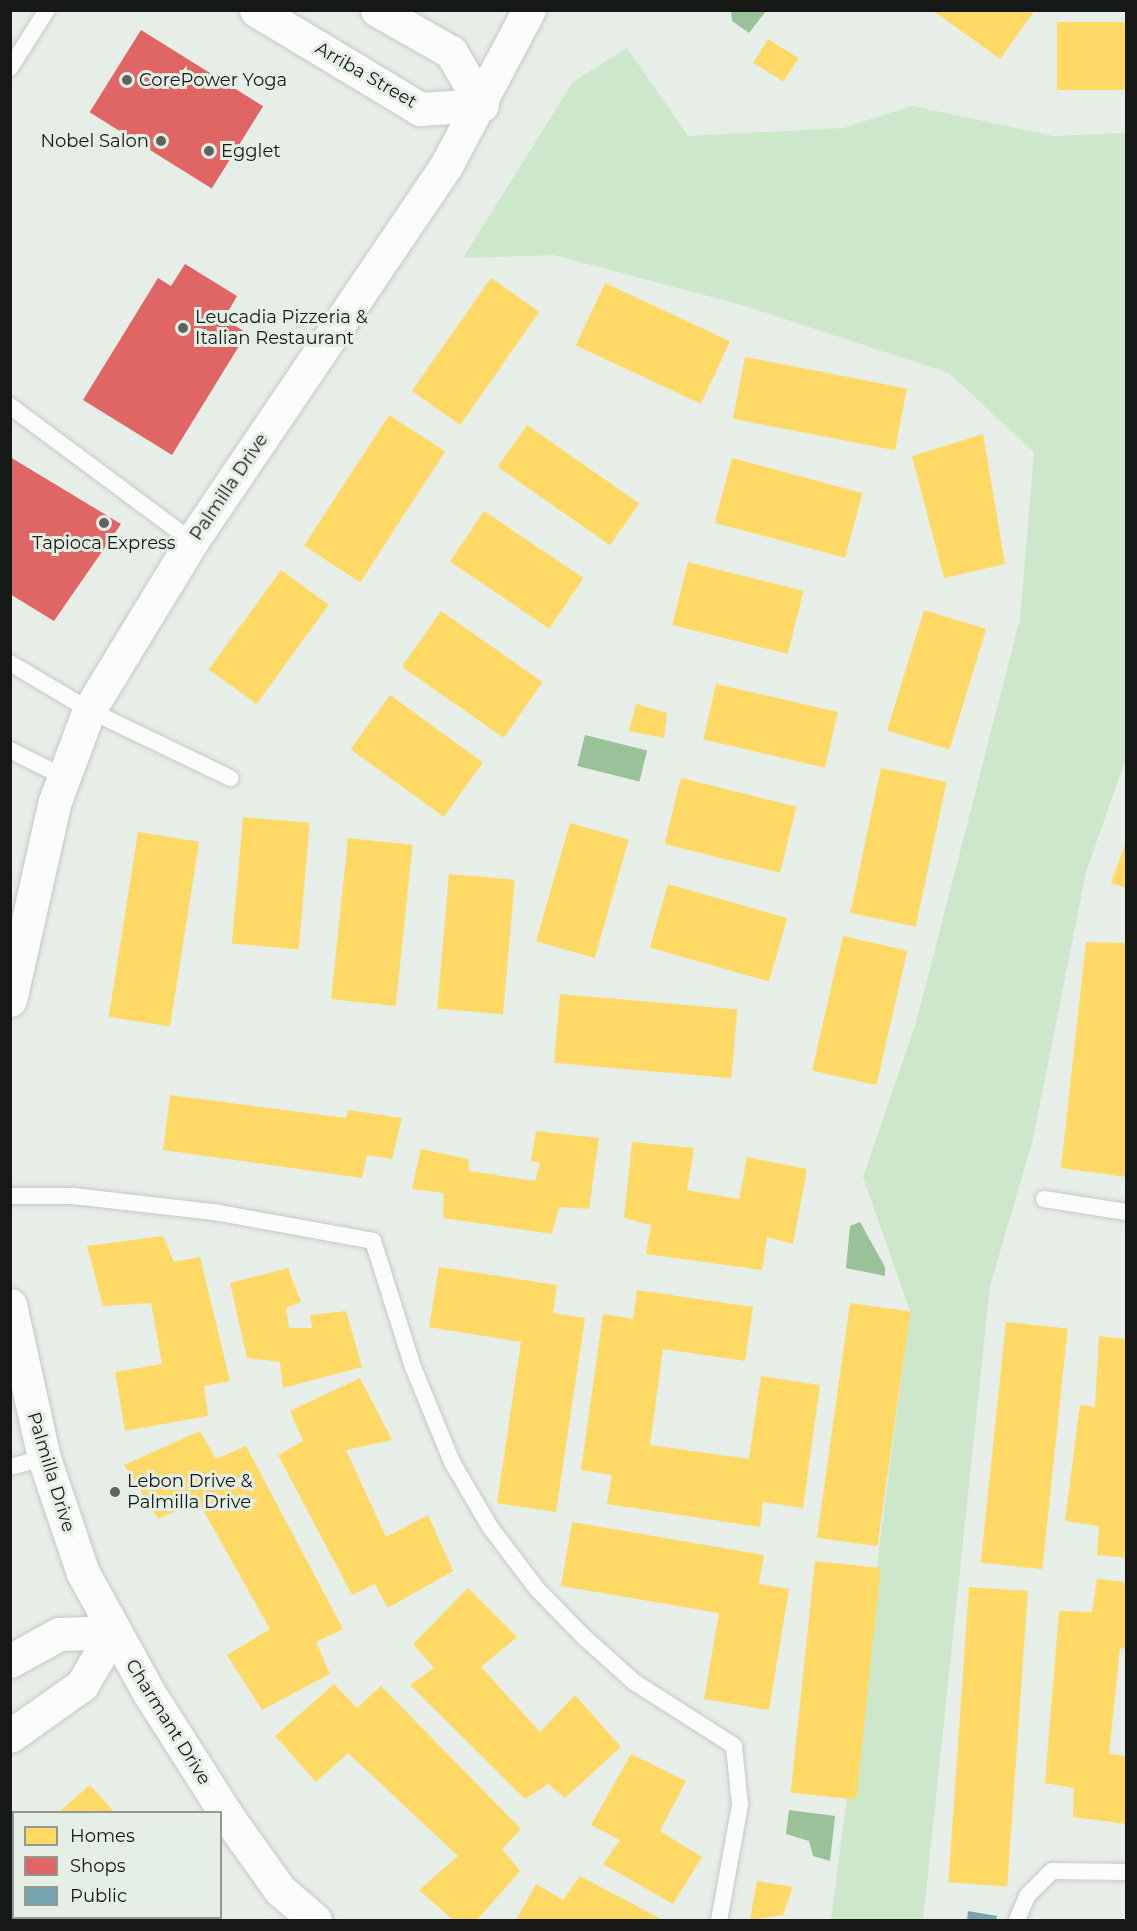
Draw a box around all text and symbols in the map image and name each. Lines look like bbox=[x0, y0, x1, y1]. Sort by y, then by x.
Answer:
street label: Arriba Street bbox=[311, 37, 421, 113]
place label: CorePower Yoga bbox=[139, 69, 287, 91]
marker: CorePower Yoga bbox=[120, 73, 134, 87]
place label: Nobel Salon bbox=[40, 130, 149, 152]
marker: Nobel Salon bbox=[154, 134, 168, 148]
place label: Egglet bbox=[221, 140, 281, 162]
marker: Egglet bbox=[202, 144, 216, 158]
place label: Leucadia Pizzeria & Italian Restaurant bbox=[195, 307, 368, 350]
marker: Leucadia Pizzeria & Italian Restaurant bbox=[176, 321, 190, 335]
street label: Palmilla Drive bbox=[185, 429, 273, 545]
marker: Tapioca Express bbox=[97, 516, 111, 530]
place label: Tapioca Express bbox=[32, 532, 176, 554]
street label: Palmilla Drive bbox=[23, 1409, 79, 1535]
place label: Lebon Drive & Palmilla Drive bbox=[127, 1471, 253, 1514]
marker: Lebon Drive & Palmilla Drive bbox=[108, 1485, 122, 1499]
street label: Charmant Drive bbox=[121, 1655, 215, 1789]
legend bbox=[12, 1811, 222, 1919]
text: Homes bbox=[70, 1825, 135, 1847]
text: Shops bbox=[70, 1855, 126, 1877]
text: Public bbox=[70, 1885, 127, 1907]

